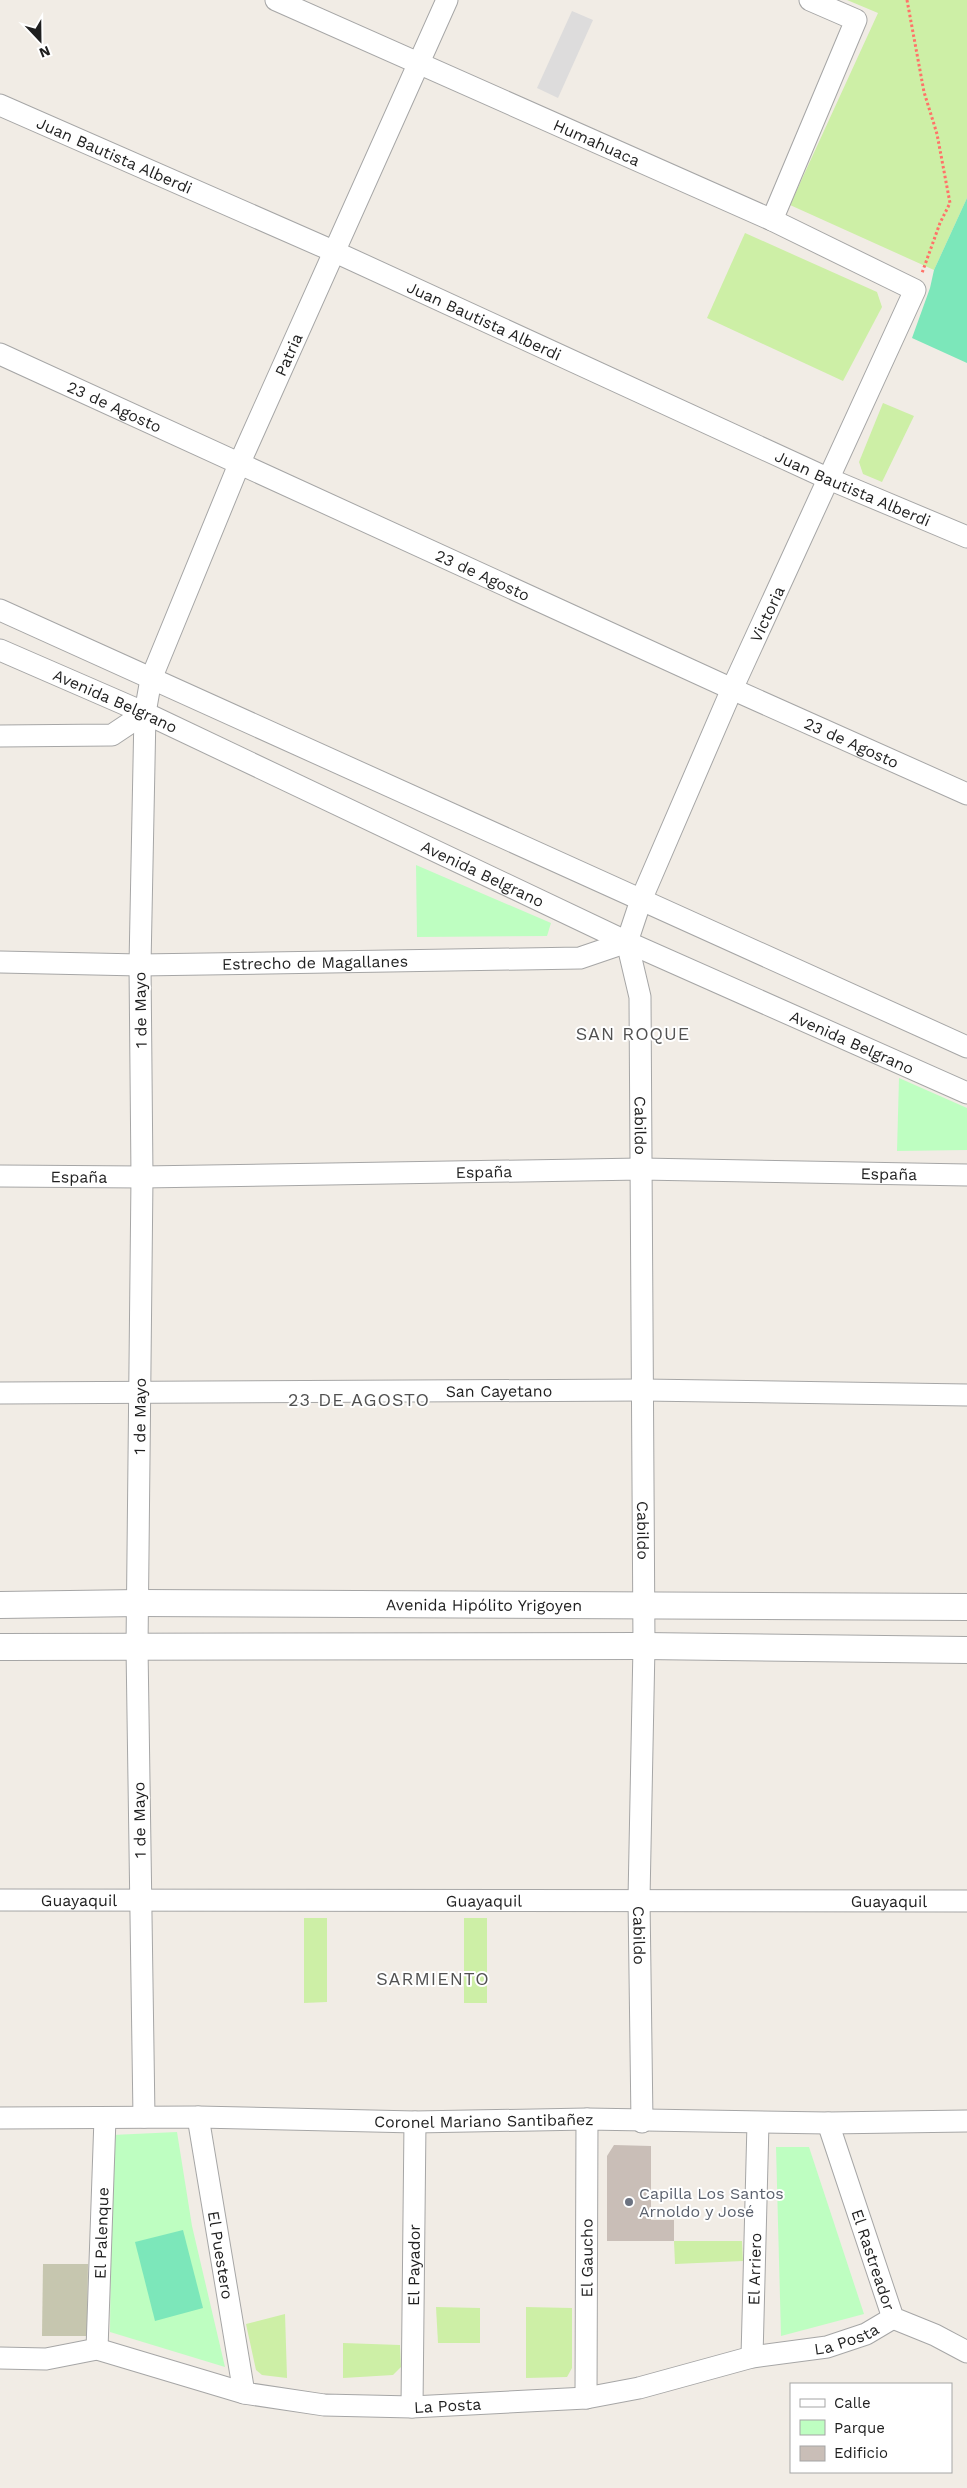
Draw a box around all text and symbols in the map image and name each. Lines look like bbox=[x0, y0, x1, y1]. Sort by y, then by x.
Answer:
north arrow bbox=[15, 15, 65, 65]
text: N bbox=[37, 43, 53, 61]
street label: Juan Bautista Alberdi bbox=[34, 113, 195, 198]
street label: Humahuaca bbox=[550, 115, 643, 170]
street label: Juan Bautista Alberdi bbox=[404, 277, 564, 365]
street label: Patria bbox=[271, 330, 307, 379]
street label: 23 de Agosto bbox=[64, 377, 165, 437]
street label: Juan Bautista Alberdi bbox=[772, 446, 933, 531]
street label: 23 de Agosto bbox=[432, 546, 533, 605]
street label: Victoria bbox=[746, 583, 789, 645]
street label: Avenida Belgrano bbox=[50, 665, 180, 737]
street label: 23 de Agosto bbox=[801, 713, 902, 772]
street label: Avenida Belgrano bbox=[418, 837, 547, 911]
street label: Estrecho de Magallanes bbox=[222, 952, 408, 974]
street label: 1 de Mayo bbox=[130, 972, 151, 1048]
street label: Avenida Belgrano bbox=[787, 1007, 917, 1078]
district label: SAN ROQUE bbox=[576, 1023, 690, 1044]
street label: Cabildo bbox=[631, 1096, 650, 1155]
street label: España bbox=[455, 1162, 512, 1182]
street label: España bbox=[860, 1164, 917, 1184]
street label: España bbox=[51, 1167, 107, 1187]
street label: 1 de Mayo bbox=[130, 1378, 150, 1454]
street label: San Cayetano bbox=[446, 1381, 552, 1401]
district label: 23 DE AGOSTO bbox=[288, 1389, 430, 1410]
street label: Cabildo bbox=[633, 1501, 652, 1560]
street label: Avenida Hipólito Yrigoyen bbox=[386, 1595, 582, 1615]
street label: 1 de Mayo bbox=[129, 1782, 150, 1858]
street label: Guayaquil bbox=[41, 1891, 117, 1910]
street label: Guayaquil bbox=[446, 1891, 522, 1911]
street label: Guayaquil bbox=[851, 1892, 927, 1911]
street label: Cabildo bbox=[629, 1906, 649, 1965]
district label: SARMIENTO bbox=[376, 1968, 490, 1989]
street label: Coronel Mariano Santibañez bbox=[374, 2110, 594, 2132]
place label: Capilla Los Santos Arnoldo y José bbox=[639, 2184, 784, 2221]
street label: El Palenque bbox=[90, 2187, 113, 2279]
marker: Capilla Los Santos Arnoldo y José bbox=[623, 2196, 635, 2208]
street label: El Rastreador bbox=[847, 2207, 899, 2313]
street label: El Puestero bbox=[204, 2210, 237, 2301]
street label: El Gaucho bbox=[577, 2218, 597, 2298]
street label: El Payador bbox=[404, 2224, 424, 2306]
street label: El Arriero bbox=[744, 2233, 765, 2305]
street label: La Posta bbox=[813, 2320, 882, 2359]
legend bbox=[790, 2383, 952, 2473]
street label: La Posta bbox=[414, 2394, 482, 2417]
text: Calle bbox=[834, 2394, 871, 2412]
text: Parque bbox=[834, 2419, 885, 2437]
text: Edificio bbox=[834, 2444, 888, 2462]

